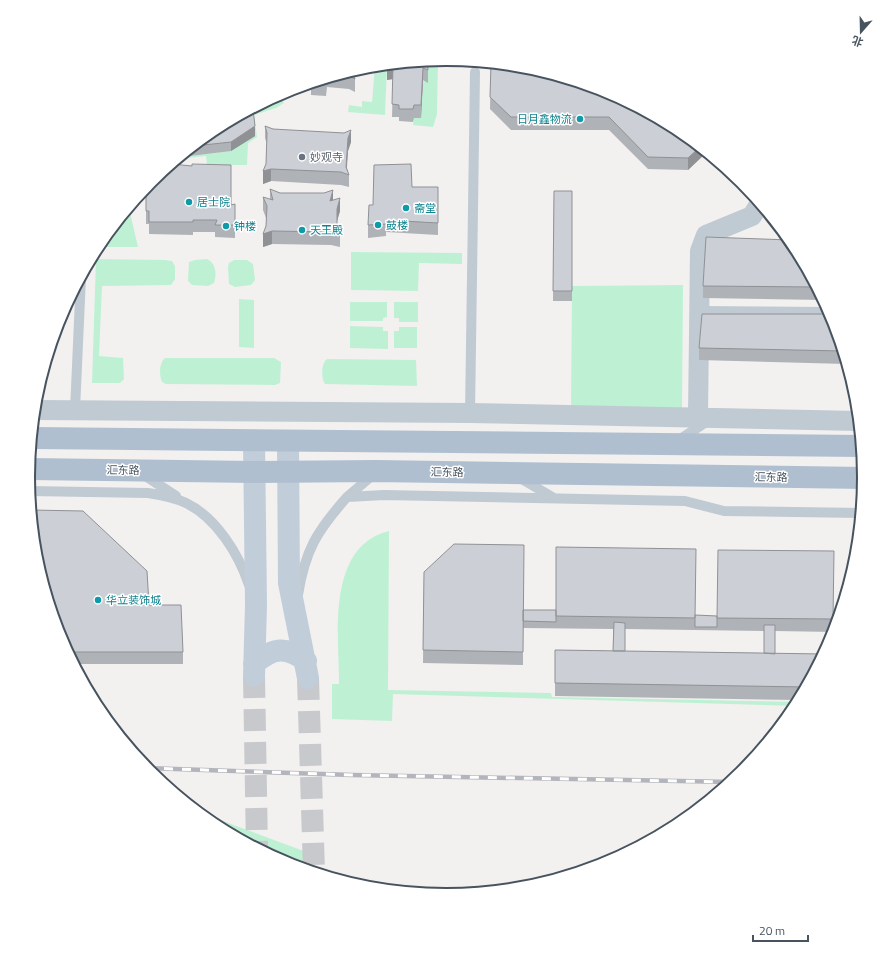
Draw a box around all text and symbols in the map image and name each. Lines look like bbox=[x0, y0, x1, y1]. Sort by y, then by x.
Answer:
north arrow bbox=[841, 12, 881, 52]
text: 北 bbox=[850, 32, 865, 51]
place label: 日月鑫物流 bbox=[517, 111, 572, 127]
marker: 日月鑫物流 bbox=[575, 114, 585, 124]
place label: 妙观寺 bbox=[310, 149, 343, 165]
marker: 妙观寺 bbox=[297, 152, 307, 162]
place label: 居士院 bbox=[197, 194, 230, 210]
marker: 居士院 bbox=[184, 197, 194, 207]
place label: 斋堂 bbox=[414, 200, 436, 216]
marker: 斋堂 bbox=[401, 203, 411, 213]
place label: 鼓楼 bbox=[386, 217, 408, 233]
place label: 钟楼 bbox=[234, 218, 256, 234]
marker: 鼓楼 bbox=[373, 220, 383, 230]
marker: 钟楼 bbox=[221, 221, 231, 231]
place label: 天王殿 bbox=[310, 222, 343, 238]
marker: 天王殿 bbox=[297, 225, 307, 235]
street label: 汇东路 bbox=[106, 462, 140, 478]
street label: 汇东路 bbox=[430, 464, 464, 480]
street label: 汇东路 bbox=[754, 469, 788, 485]
place label: 华立装饰城 bbox=[106, 592, 161, 608]
marker: 华立装饰城 bbox=[93, 595, 103, 605]
scale bar bbox=[753, 917, 808, 943]
text: 20 m bbox=[759, 921, 785, 940]

